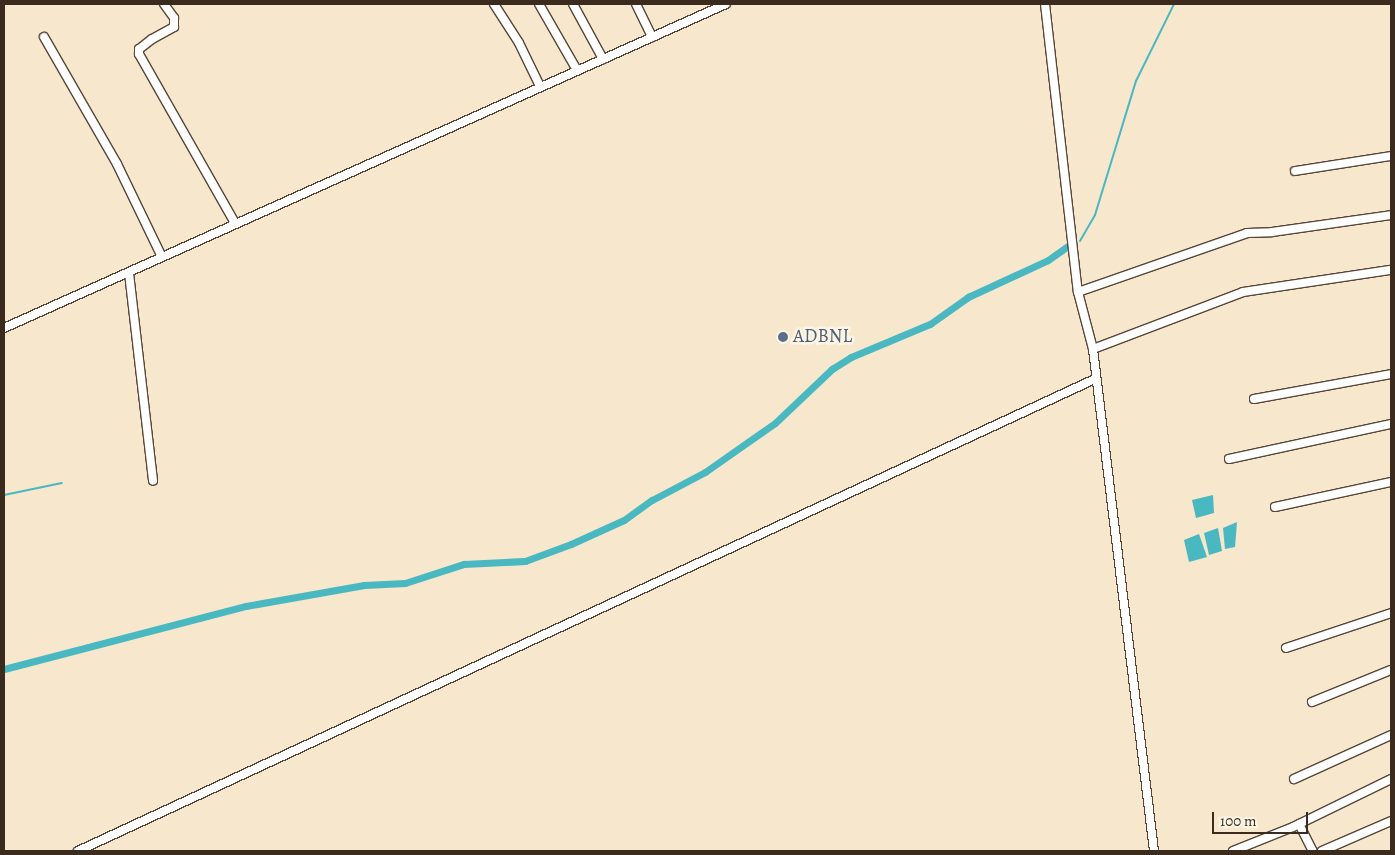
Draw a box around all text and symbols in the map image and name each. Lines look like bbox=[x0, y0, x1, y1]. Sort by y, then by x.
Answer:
place label: ADBNL bbox=[793, 326, 852, 348]
marker: ADBNL bbox=[777, 331, 789, 343]
scale bar bbox=[1215, 802, 1311, 834]
text: 100 m bbox=[1220, 811, 1257, 831]

